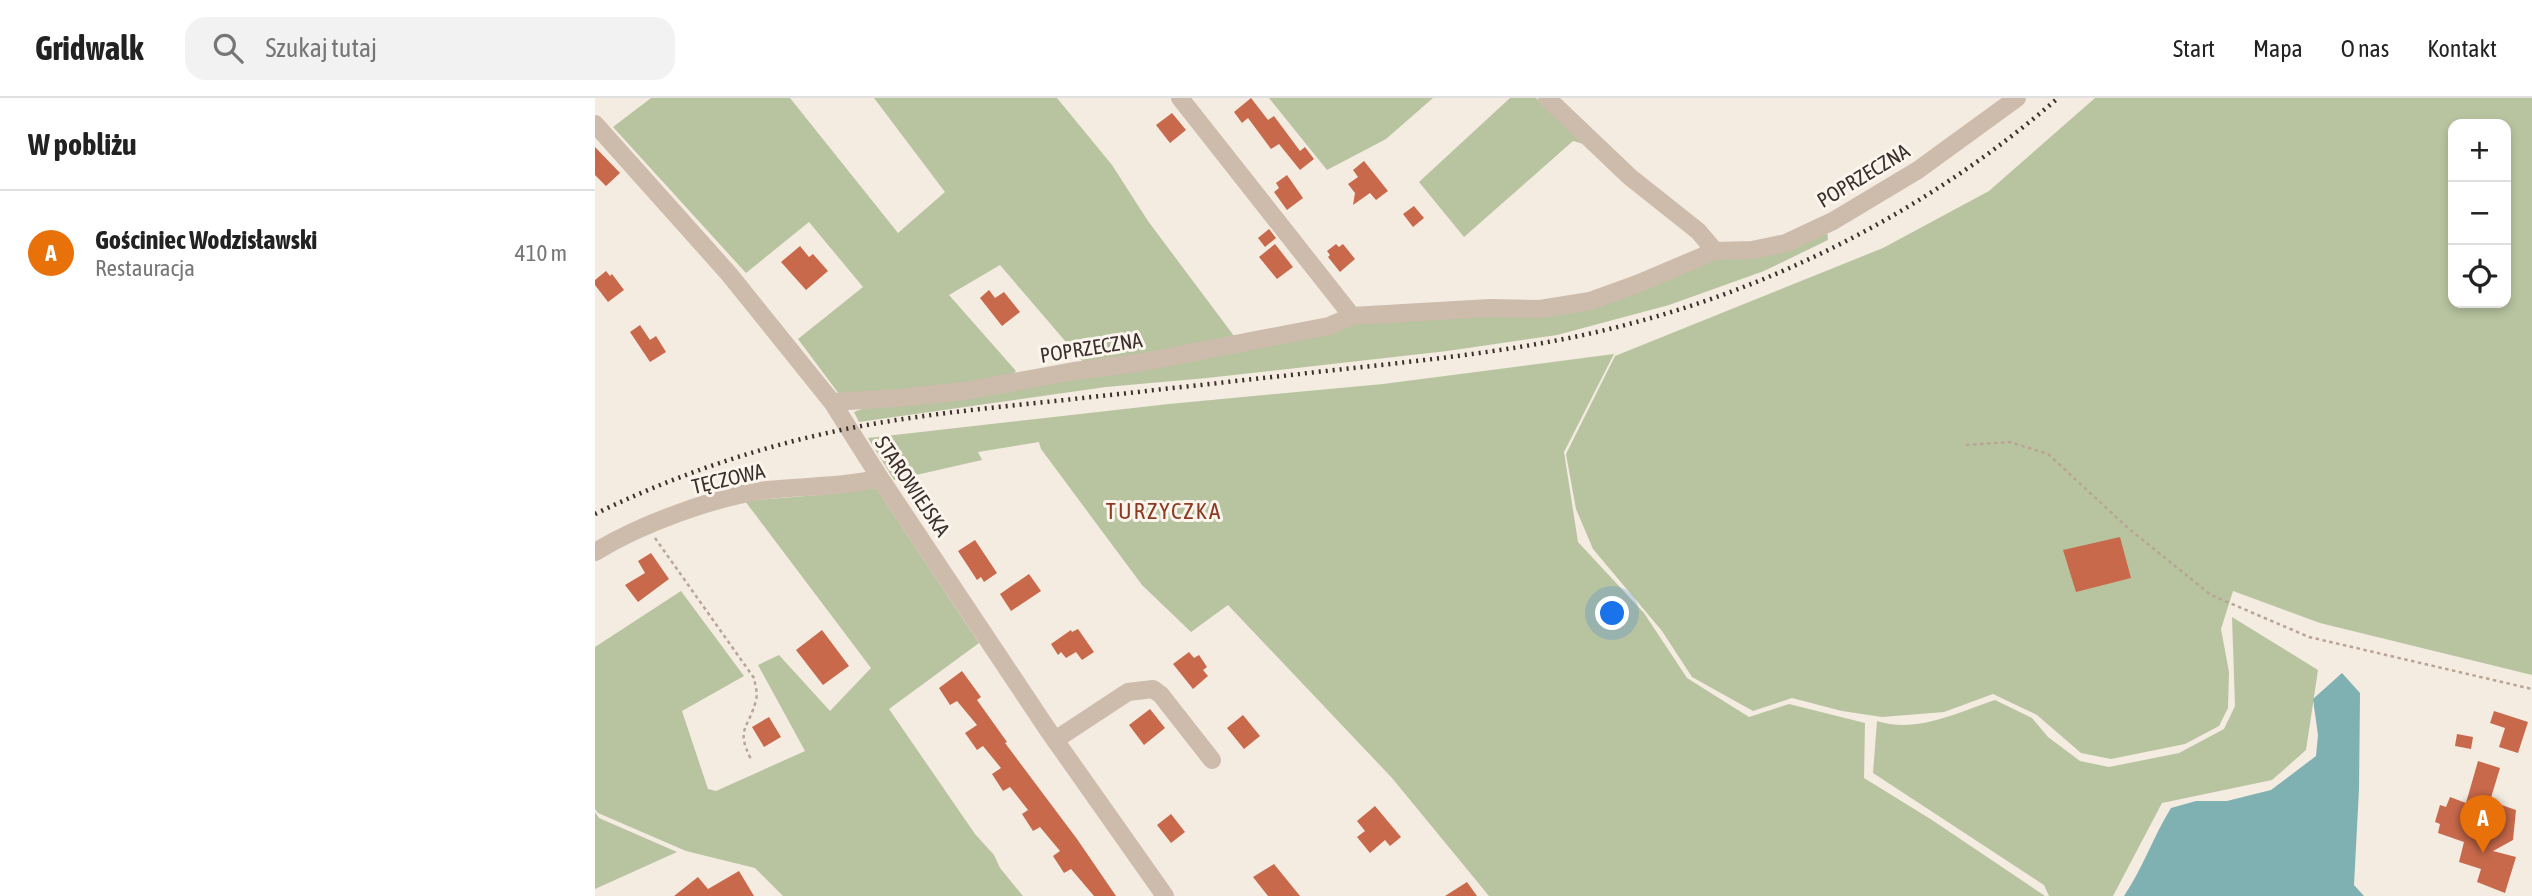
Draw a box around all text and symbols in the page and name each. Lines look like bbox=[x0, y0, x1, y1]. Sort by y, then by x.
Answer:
search box bbox=[185, 17, 675, 80]
text: Gridwalk bbox=[35, 29, 143, 67]
icon: search bbox=[209, 29, 247, 67]
text: Szukaj tutaj bbox=[265, 33, 377, 63]
text: Start bbox=[2173, 35, 2215, 62]
text: Mapa bbox=[2253, 35, 2303, 62]
text: O nas bbox=[2341, 35, 2389, 62]
text: Kontakt bbox=[2427, 35, 2497, 62]
map controls bbox=[2448, 119, 2511, 308]
button: + bbox=[2448, 119, 2511, 182]
text: W pobliżu bbox=[28, 127, 137, 161]
street label: POPRZECZNA bbox=[1813, 138, 1914, 212]
button: − bbox=[2448, 182, 2511, 245]
text: Gościniec Wodzisławski bbox=[95, 225, 317, 255]
text: A bbox=[45, 240, 57, 266]
text: 410 m bbox=[515, 240, 567, 266]
button: locate bbox=[2448, 245, 2511, 308]
text: Restauracja bbox=[95, 255, 195, 281]
street label: POPRZECZNA bbox=[1038, 327, 1145, 367]
street label: STAROWIEJSKA bbox=[871, 431, 956, 541]
street label: TĘCZOWA bbox=[689, 458, 768, 499]
district label: TURZYCZKA bbox=[1106, 498, 1222, 524]
your location bbox=[1595, 596, 1629, 630]
pin: A bbox=[2460, 795, 2506, 853]

